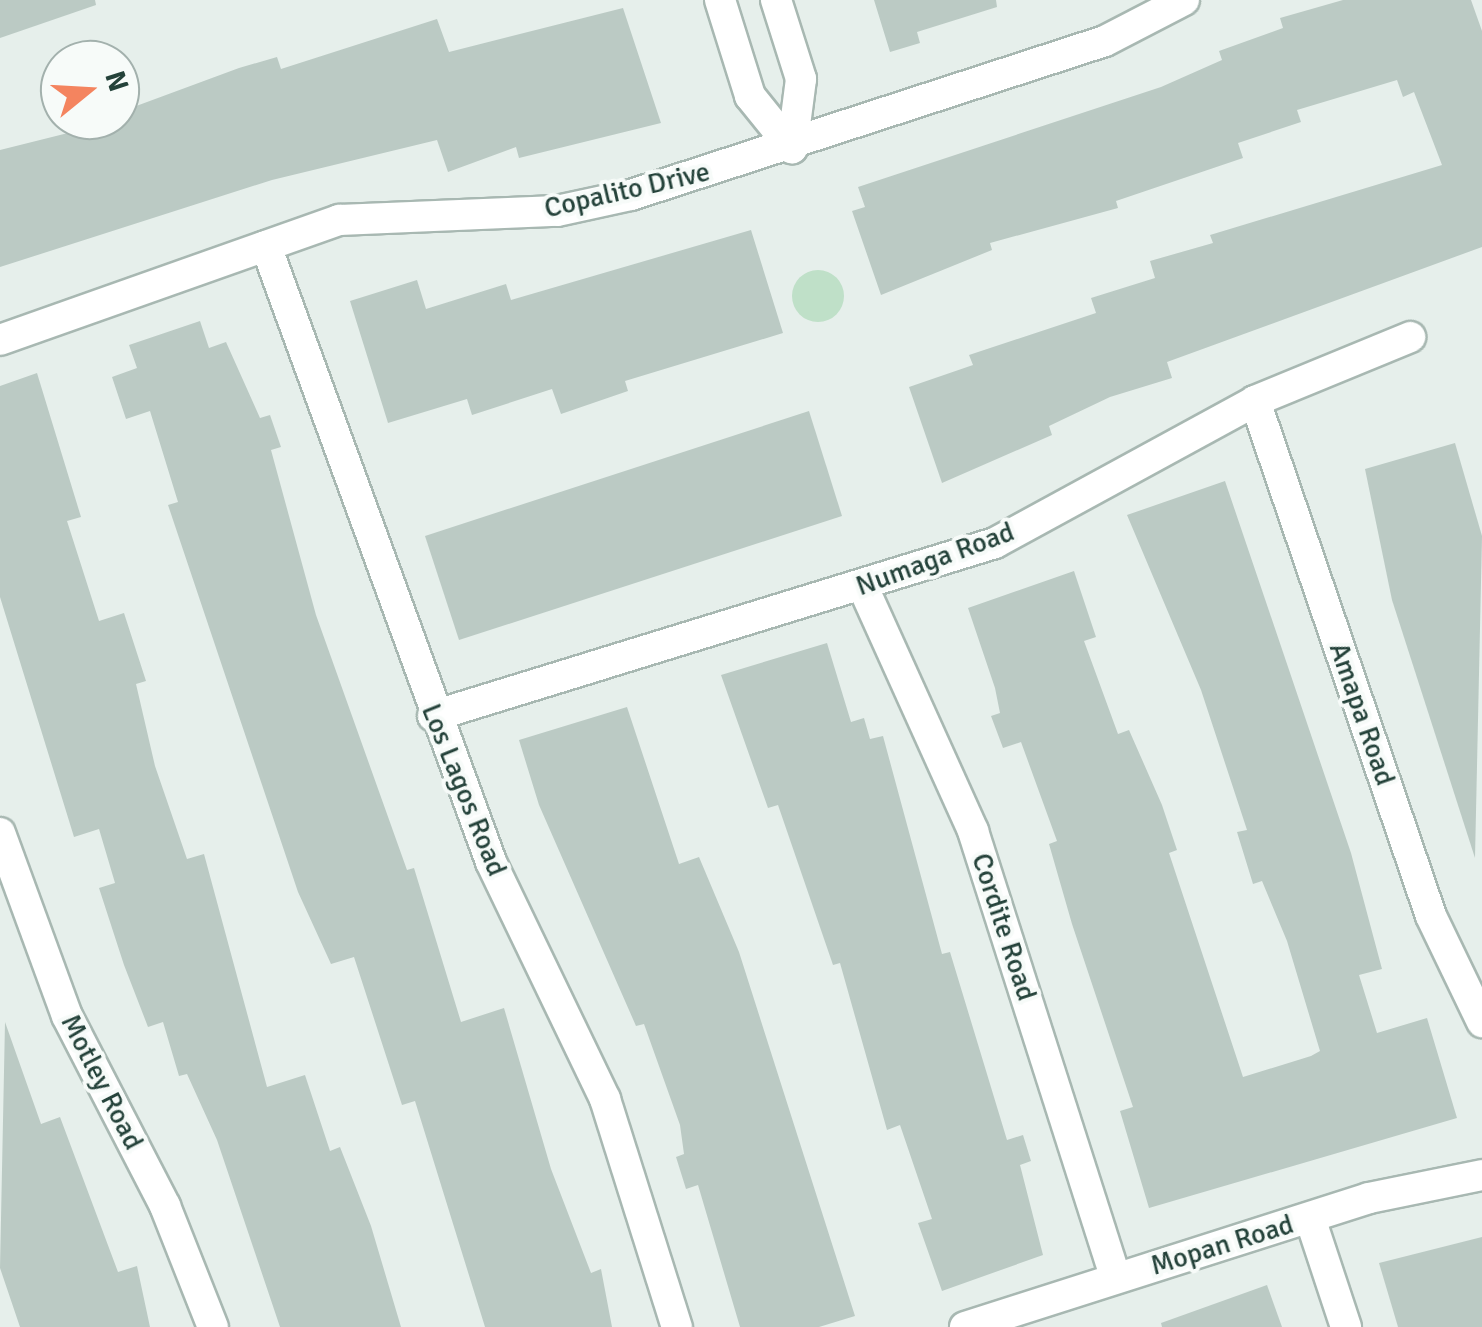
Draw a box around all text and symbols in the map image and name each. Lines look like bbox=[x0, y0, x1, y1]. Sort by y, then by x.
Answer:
north arrow bbox=[40, 40, 140, 140]
text: N bbox=[97, 67, 136, 96]
street label: Copalito Drive bbox=[541, 155, 713, 225]
street label: Numaga Road bbox=[851, 515, 1019, 603]
street label: Amapa Road bbox=[1322, 638, 1402, 790]
street label: Los Lagos Road bbox=[414, 699, 514, 881]
street label: Cordite Road bbox=[964, 849, 1044, 1005]
street label: Motley Road bbox=[54, 1009, 150, 1155]
street label: Mopan Road bbox=[1147, 1207, 1297, 1283]

